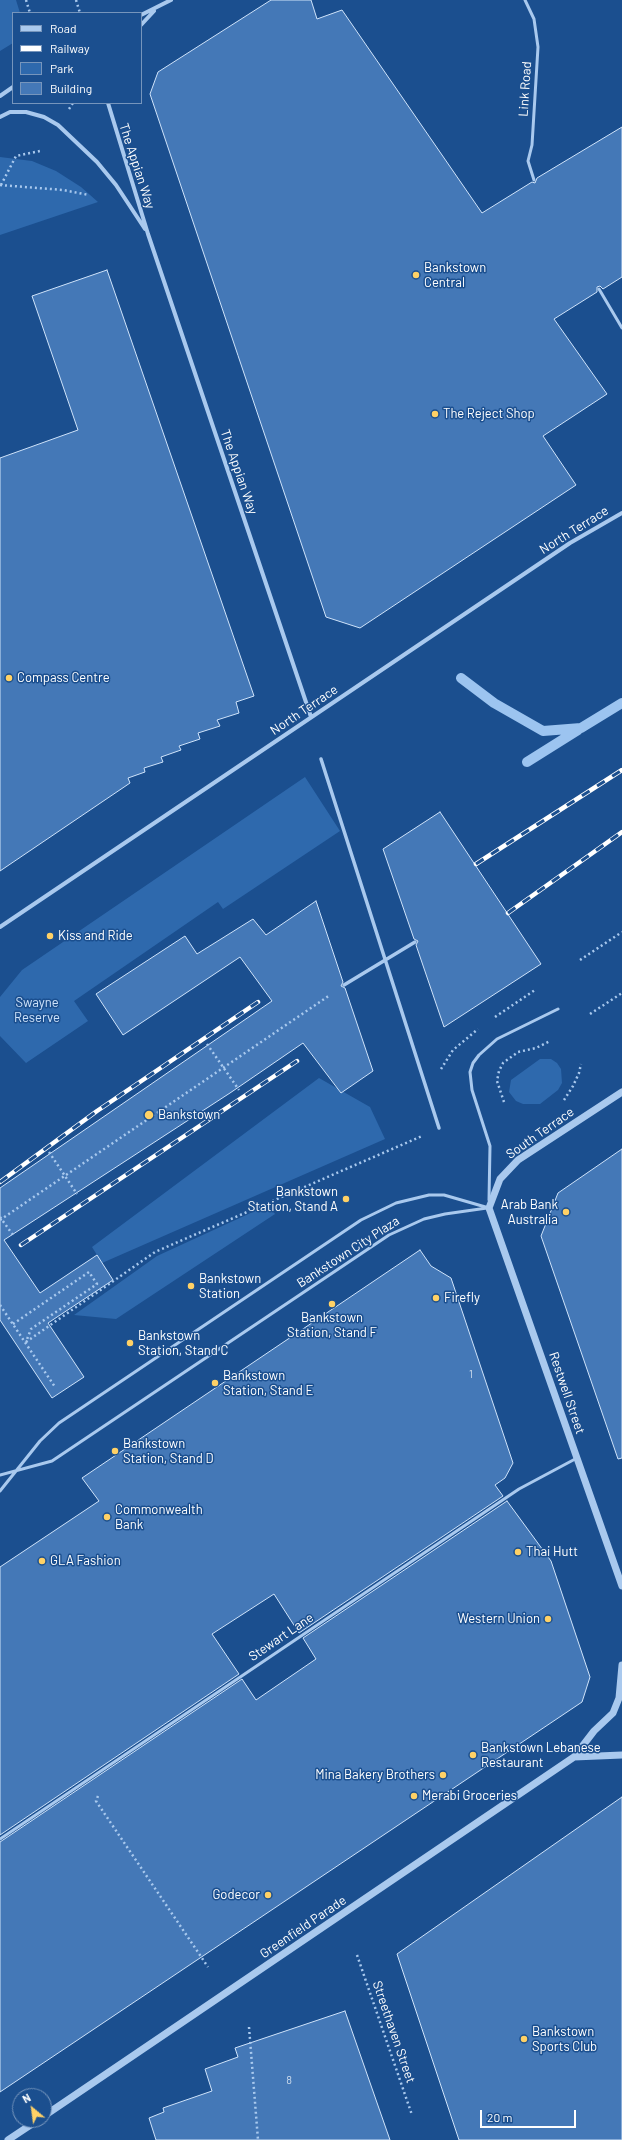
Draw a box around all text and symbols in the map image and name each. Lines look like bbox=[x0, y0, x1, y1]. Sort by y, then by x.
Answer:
legend bbox=[12, 12, 142, 104]
text: Road bbox=[50, 21, 77, 35]
text: Railway bbox=[50, 41, 89, 55]
text: Park bbox=[50, 61, 74, 75]
street label: Link Road bbox=[515, 61, 535, 117]
text: Building bbox=[50, 81, 92, 95]
street label: The Appian Way bbox=[116, 121, 158, 211]
place label: Bankstown Central bbox=[424, 260, 486, 291]
marker: Bankstown Central bbox=[411, 270, 421, 280]
place label: The Reject Shop bbox=[443, 406, 535, 422]
marker: The Reject Shop bbox=[430, 409, 440, 419]
street label: The Appian Way bbox=[217, 427, 261, 517]
street label: North Terrace bbox=[537, 503, 611, 557]
place label: Compass Centre bbox=[17, 670, 110, 686]
marker: Compass Centre bbox=[4, 673, 14, 683]
street label: North Terrace bbox=[267, 682, 341, 738]
place label: Kiss and Ride bbox=[58, 928, 133, 944]
marker: Kiss and Ride bbox=[45, 931, 55, 941]
park label: Swayne Reserve bbox=[14, 995, 60, 1026]
street label: South Terrace bbox=[503, 1104, 577, 1162]
place label: Bankstown bbox=[158, 1107, 220, 1123]
marker: Bankstown bbox=[143, 1109, 155, 1121]
place label: Bankstown Station, Stand A bbox=[248, 1184, 338, 1215]
marker: Bankstown Station, Stand A bbox=[341, 1194, 351, 1204]
place label: Arab Bank Australia bbox=[501, 1197, 558, 1228]
marker: Arab Bank Australia bbox=[561, 1207, 571, 1217]
street label: Bankstown City Plaza bbox=[294, 1213, 402, 1291]
place label: Bankstown Station bbox=[199, 1271, 261, 1302]
marker: Bankstown Station bbox=[186, 1281, 196, 1291]
place label: Firefly bbox=[444, 1290, 480, 1306]
marker: Firefly bbox=[431, 1293, 441, 1303]
marker: Bankstown Station, Stand F bbox=[327, 1299, 337, 1309]
place label: Bankstown Station, Stand F bbox=[287, 1310, 377, 1341]
place label: Bankstown Station, Stand C bbox=[138, 1328, 228, 1359]
marker: Bankstown Station, Stand C bbox=[125, 1338, 135, 1348]
street label: Restwell Street bbox=[546, 1350, 588, 1436]
house number: 1 bbox=[469, 1367, 473, 1381]
place label: Bankstown Station, Stand E bbox=[223, 1368, 313, 1399]
marker: Bankstown Station, Stand E bbox=[210, 1378, 220, 1388]
place label: Bankstown Station, Stand D bbox=[123, 1436, 213, 1467]
marker: Bankstown Station, Stand D bbox=[110, 1446, 120, 1456]
place label: Commonwealth Bank bbox=[115, 1502, 203, 1533]
marker: Commonwealth Bank bbox=[102, 1512, 112, 1522]
place label: Thai Hutt bbox=[526, 1544, 578, 1560]
marker: Thai Hutt bbox=[513, 1547, 523, 1557]
place label: GLA Fashion bbox=[50, 1553, 121, 1569]
marker: GLA Fashion bbox=[37, 1556, 47, 1566]
street label: Stewart Lane bbox=[246, 1610, 316, 1664]
place label: Western Union bbox=[458, 1611, 540, 1627]
marker: Western Union bbox=[543, 1614, 553, 1624]
place label: Bankstown Lebanese Restaurant bbox=[481, 1740, 601, 1771]
marker: Bankstown Lebanese Restaurant bbox=[468, 1750, 478, 1760]
place label: Mina Bakery Brothers bbox=[315, 1767, 435, 1783]
marker: Mina Bakery Brothers bbox=[438, 1770, 448, 1780]
place label: Merabi Groceries bbox=[422, 1788, 517, 1804]
marker: Merabi Groceries bbox=[409, 1791, 419, 1801]
place label: Godecor bbox=[212, 1887, 260, 1903]
marker: Godecor bbox=[263, 1890, 273, 1900]
street label: Greenfield Parade bbox=[257, 1892, 349, 1962]
street label: Streethaven Street bbox=[369, 1979, 419, 2085]
place label: Bankstown Sports Club bbox=[532, 2024, 597, 2055]
marker: Bankstown Sports Club bbox=[519, 2034, 529, 2044]
house number: 8 bbox=[286, 2073, 292, 2087]
north arrow bbox=[12, 2088, 52, 2128]
text: N bbox=[20, 2090, 33, 2105]
scale bar bbox=[482, 2102, 578, 2128]
text: 20 m bbox=[487, 2110, 513, 2124]

